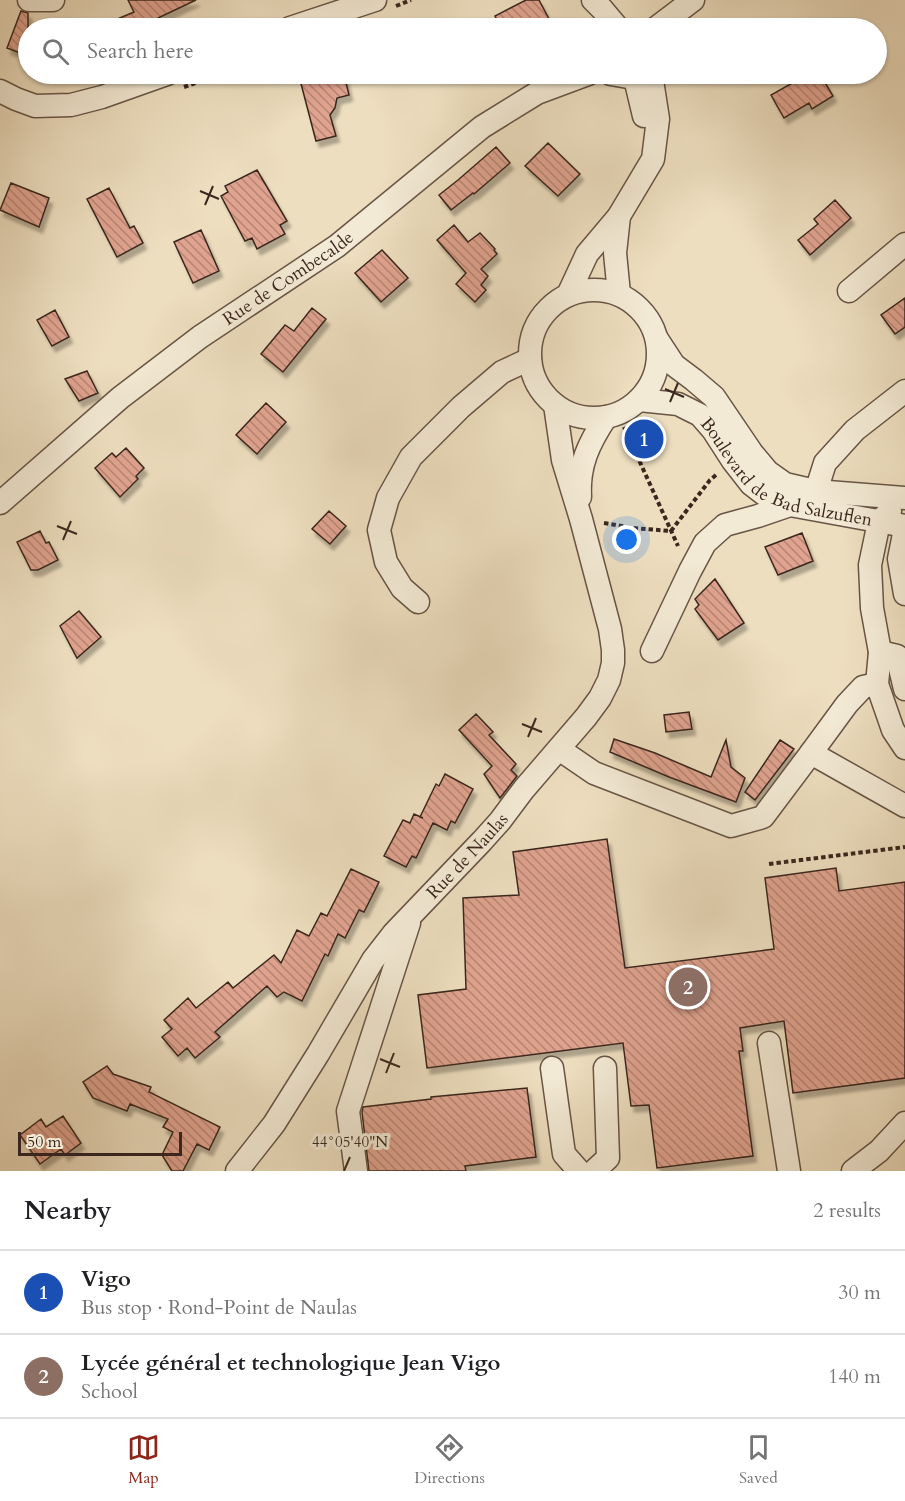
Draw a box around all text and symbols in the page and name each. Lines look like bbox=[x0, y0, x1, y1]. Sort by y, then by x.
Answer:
search box bbox=[18, 18, 887, 84]
icon: search bbox=[39, 35, 72, 68]
text: Search here bbox=[87, 36, 194, 66]
street label: Rue de Combecalde bbox=[218, 225, 359, 331]
street label: Boulevard de Bad Salzuflen bbox=[695, 412, 875, 532]
pin: 1 bbox=[624, 416, 664, 462]
your location bbox=[612, 525, 641, 554]
street label: Rue de Naulas bbox=[421, 808, 514, 904]
pin: 2 bbox=[668, 964, 708, 1010]
scale bar bbox=[18, 1129, 182, 1156]
text: 50 m bbox=[27, 1131, 61, 1153]
text: 44°05'40"N bbox=[312, 1132, 388, 1152]
text: Nearby bbox=[24, 1193, 112, 1228]
text: 2 results bbox=[813, 1197, 881, 1224]
text: Vigo bbox=[81, 1264, 131, 1294]
text: 1 bbox=[38, 1279, 49, 1306]
text: 30 m bbox=[838, 1279, 881, 1306]
text: Bus stop · Rond-Point de Naulas bbox=[81, 1294, 357, 1321]
text: Lycée général et technologique Jean Vigo bbox=[81, 1348, 500, 1378]
text: 2 bbox=[38, 1363, 49, 1390]
text: 140 m bbox=[828, 1363, 881, 1390]
text: School bbox=[81, 1378, 138, 1405]
tab: Map bbox=[127, 1431, 160, 1489]
tab: Directions bbox=[414, 1431, 485, 1489]
tab: Saved bbox=[739, 1431, 778, 1489]

